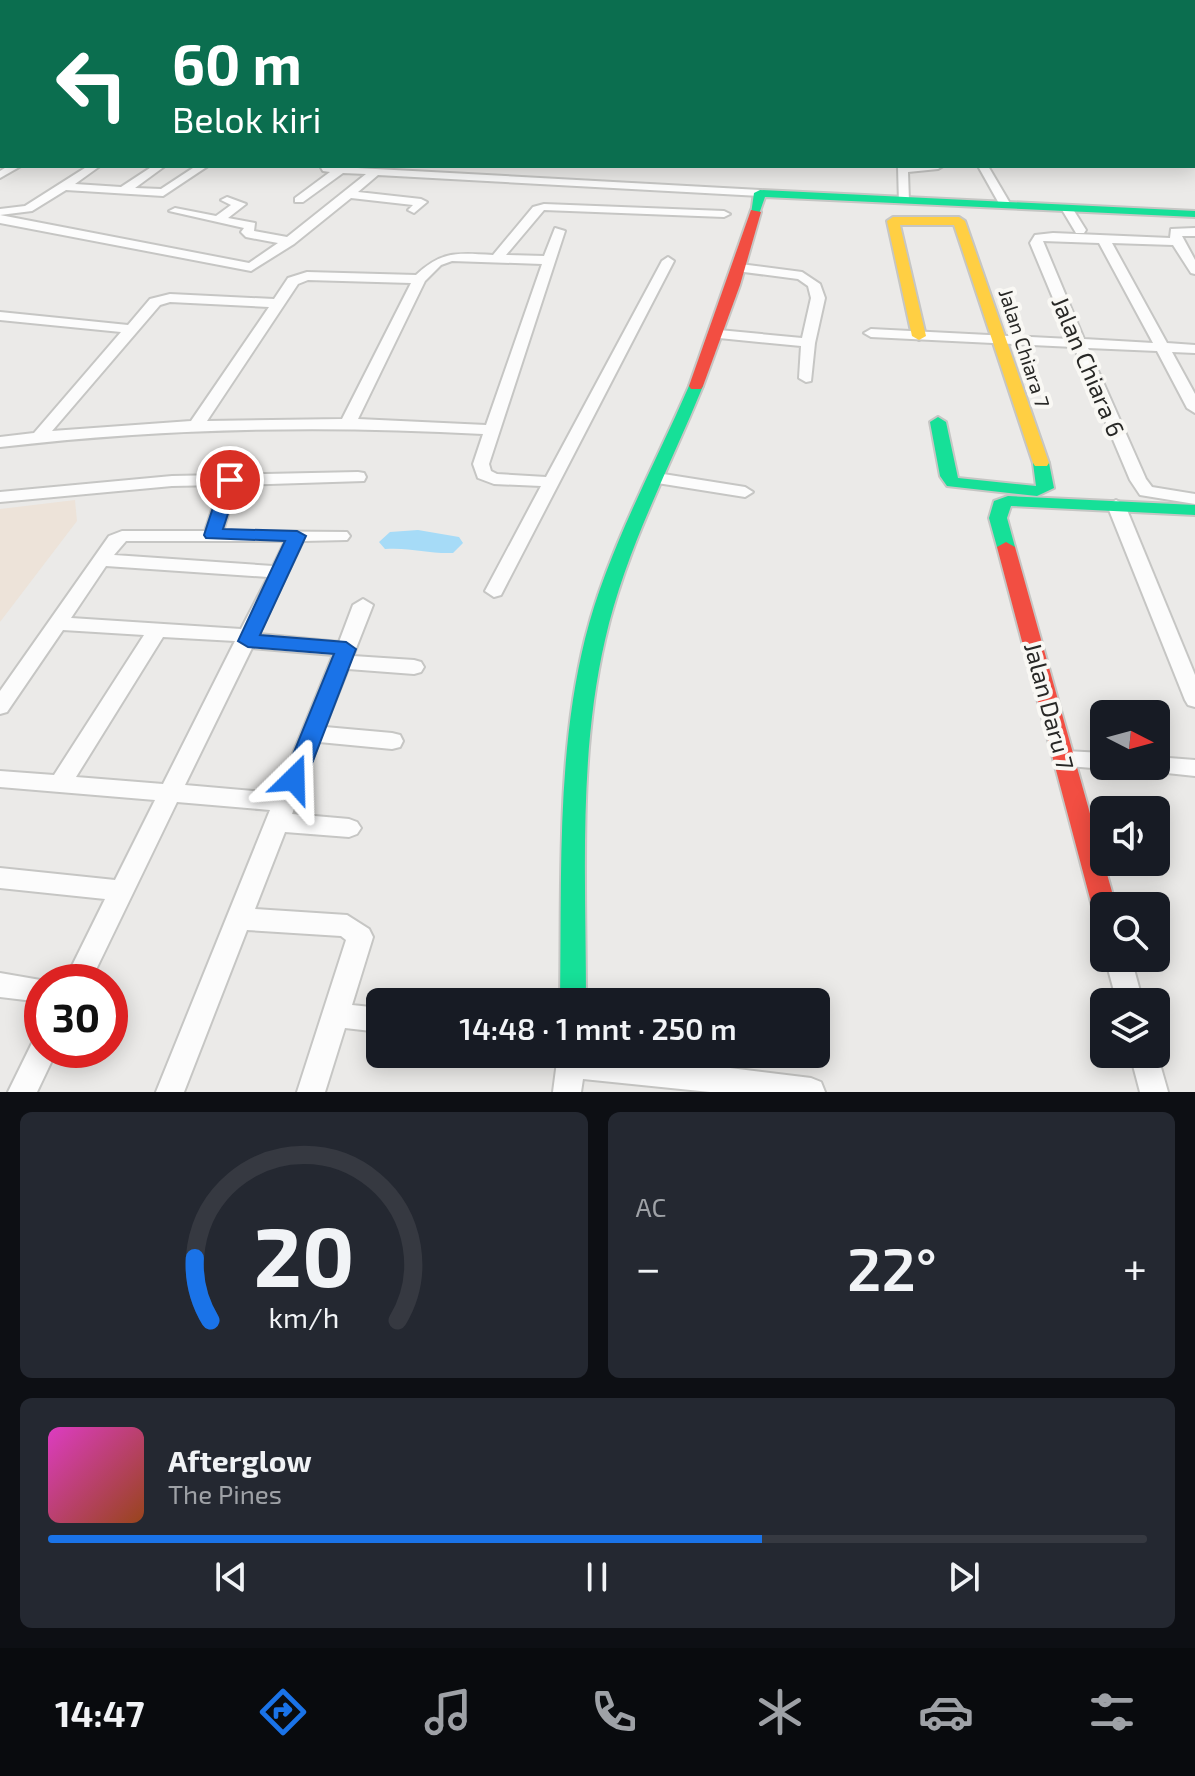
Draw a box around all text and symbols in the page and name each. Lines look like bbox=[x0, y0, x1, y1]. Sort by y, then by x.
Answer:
text: 60 m bbox=[172, 29, 302, 96]
icon: left bbox=[40, 32, 144, 136]
text: Belok kiri bbox=[172, 97, 321, 140]
street label: Jalan Chiara 7 bbox=[995, 286, 1055, 410]
street label: Jalan Chiara 6 bbox=[1046, 291, 1132, 441]
pin bbox=[196, 446, 264, 514]
icon: arrive bbox=[208, 458, 252, 502]
street label: Jalan Daru 7 bbox=[1019, 639, 1081, 773]
north arrow bbox=[1090, 700, 1170, 780]
map controls bbox=[1090, 700, 1170, 1068]
position arrow bbox=[252, 737, 336, 821]
button: sound bbox=[1090, 796, 1170, 876]
button: search bbox=[1090, 892, 1170, 972]
speed limit sign: 30 bbox=[24, 964, 128, 1068]
button: layers bbox=[1090, 988, 1170, 1068]
text: 14:48 · 1 mnt · 250 m bbox=[459, 1010, 737, 1046]
text: AC bbox=[636, 1191, 666, 1222]
text: 20 bbox=[253, 1204, 354, 1304]
text: 22° bbox=[847, 1231, 937, 1303]
text: − bbox=[636, 1240, 661, 1293]
text: + bbox=[1123, 1240, 1147, 1293]
text: km/h bbox=[268, 1299, 339, 1334]
text: Afterglow bbox=[168, 1442, 312, 1478]
text: The Pines bbox=[168, 1478, 282, 1509]
icon: previous bbox=[209, 1555, 253, 1599]
icon: pause bbox=[575, 1555, 619, 1599]
icon: next bbox=[942, 1555, 986, 1599]
icon: directions bbox=[255, 1684, 311, 1740]
icon: music bbox=[420, 1684, 476, 1740]
icon: phone bbox=[586, 1684, 642, 1740]
icon: climate bbox=[752, 1684, 808, 1740]
icon: car bbox=[918, 1684, 974, 1740]
icon: filters bbox=[1084, 1684, 1140, 1740]
text: 14:47 bbox=[55, 1691, 145, 1734]

